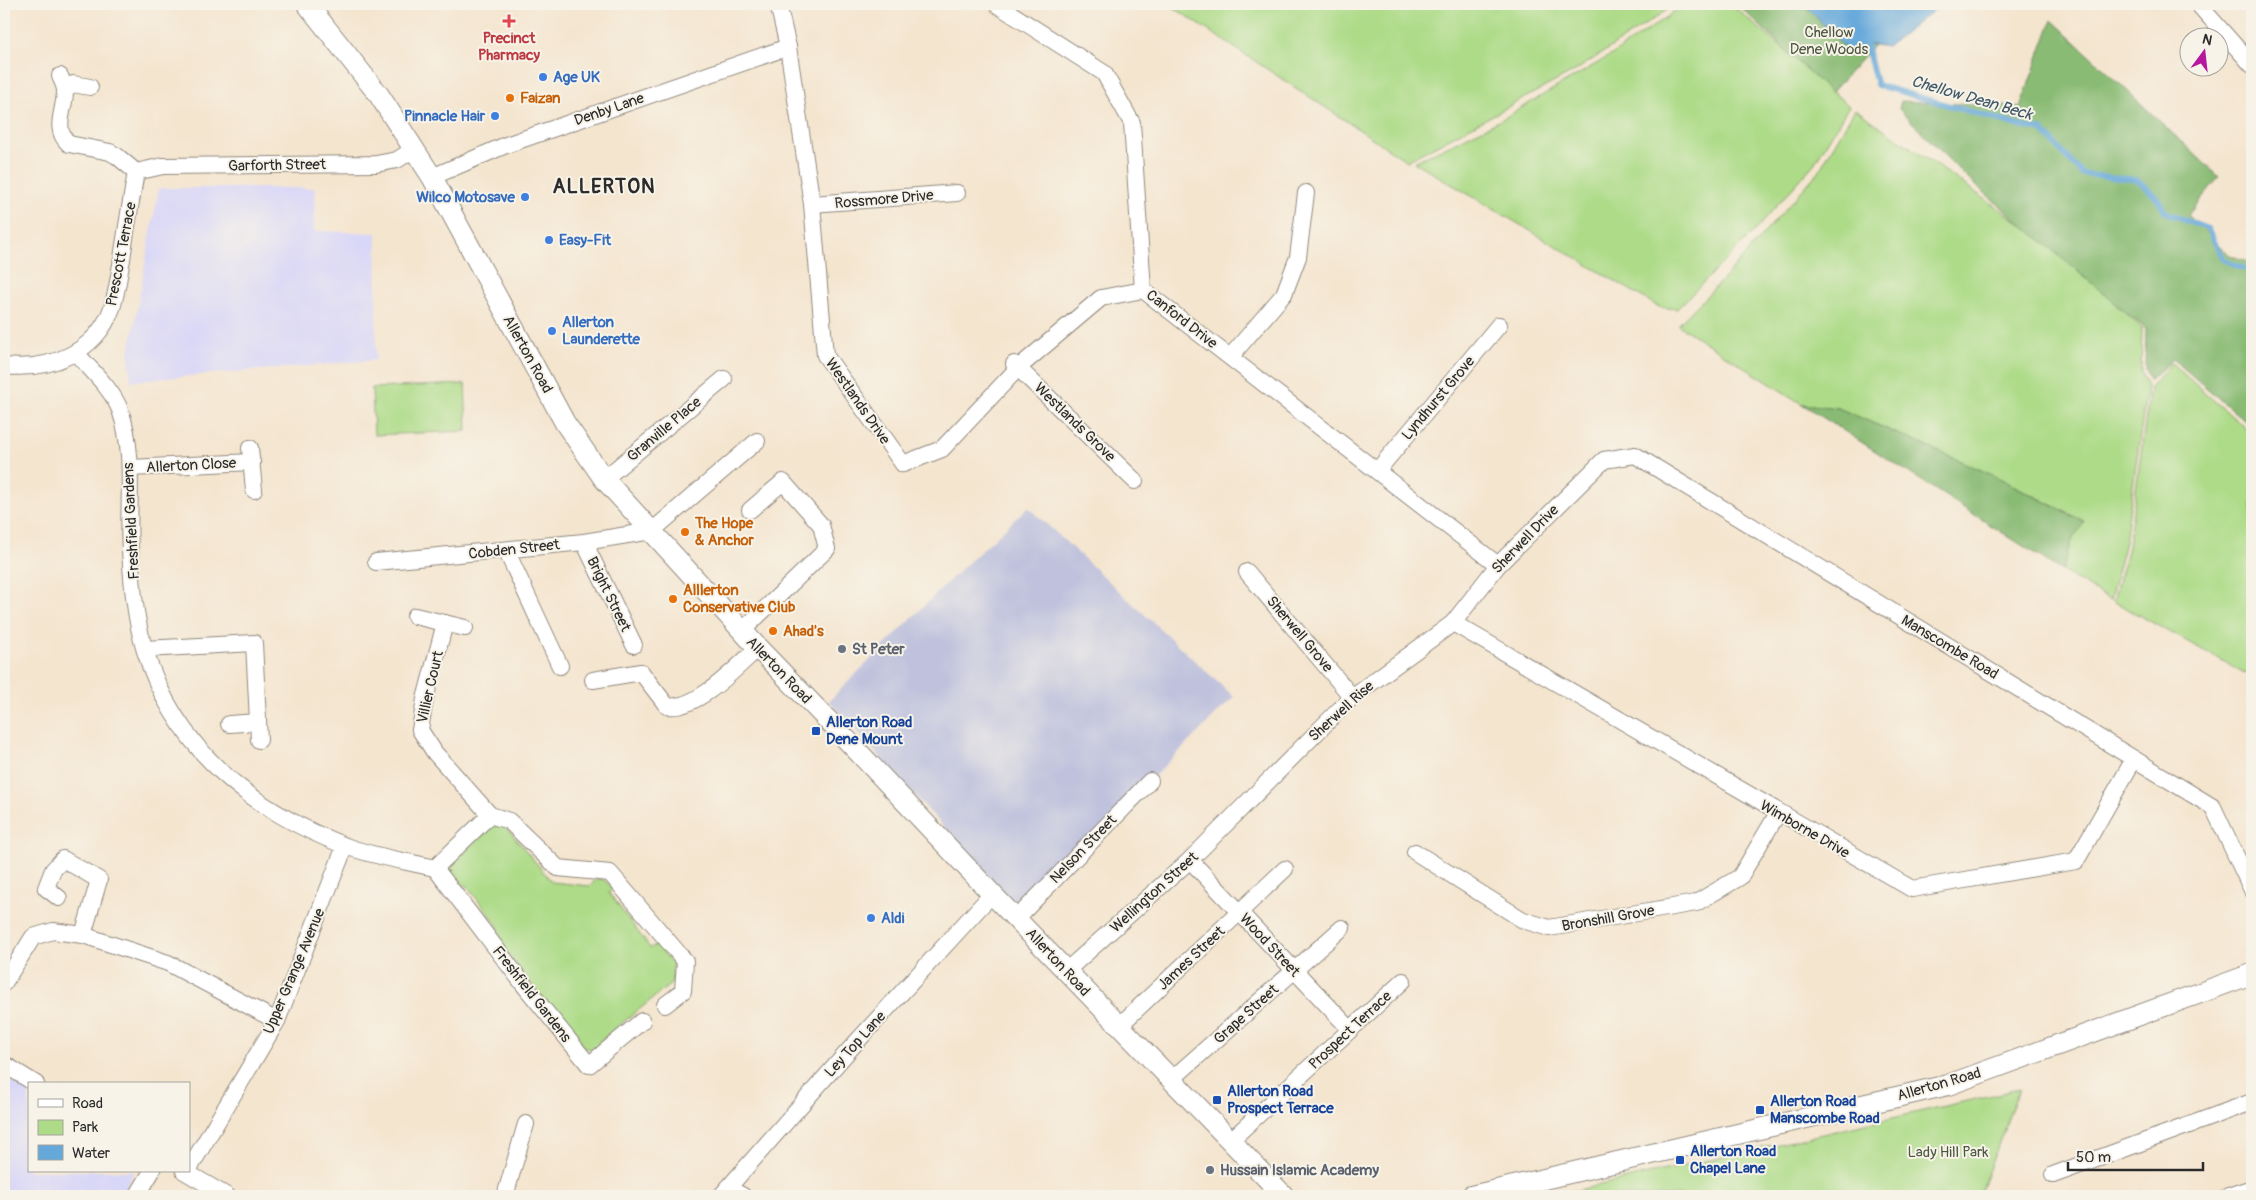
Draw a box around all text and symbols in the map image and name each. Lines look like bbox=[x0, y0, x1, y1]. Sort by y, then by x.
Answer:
marker: Precinct Pharmacy bbox=[503, 15, 515, 27]
park label: Chellow Dene Woods bbox=[1790, 23, 1869, 59]
north arrow bbox=[2178, 28, 2228, 78]
place label: Precinct Pharmacy bbox=[478, 29, 541, 65]
text: N bbox=[2200, 30, 2214, 49]
place label: Age UK bbox=[553, 68, 600, 87]
marker: Age UK bbox=[537, 71, 549, 83]
water label: Chellow Dean Beck bbox=[1909, 71, 2036, 125]
street label: Denby Lane bbox=[572, 88, 647, 130]
place label: Faizan bbox=[520, 89, 561, 108]
marker: Faizan bbox=[504, 92, 516, 104]
place label: Pinnacle Hair bbox=[404, 107, 486, 126]
marker: Pinnacle Hair bbox=[489, 110, 501, 122]
street label: Garforth Street bbox=[228, 155, 327, 176]
district label: ALLERTON bbox=[553, 174, 655, 199]
street label: Rossmore Drive bbox=[834, 186, 935, 213]
place label: Wilco Motosave bbox=[416, 188, 516, 207]
marker: Wilco Motosave bbox=[519, 191, 531, 203]
street label: Prescott Terrace bbox=[102, 200, 141, 308]
place label: Easy-Fit bbox=[559, 231, 612, 250]
marker: Easy-Fit bbox=[543, 234, 555, 246]
street label: Canford Drive bbox=[1142, 286, 1222, 353]
street label: Allerton Road bbox=[498, 312, 557, 397]
place label: Allerton Launderette bbox=[562, 313, 641, 349]
marker: Allerton Launderette bbox=[546, 325, 558, 337]
street label: Lyndhurst Grove bbox=[1398, 352, 1479, 444]
street label: Westlands Drive bbox=[821, 355, 895, 449]
street label: Westlands Grove bbox=[1030, 379, 1120, 466]
street label: Granville Place bbox=[623, 392, 706, 466]
street label: Allerton Close bbox=[145, 454, 237, 477]
street label: Freshfield Gardens bbox=[119, 462, 144, 580]
street label: Sherwell Drive bbox=[1488, 500, 1563, 578]
place label: The Hope & Anchor bbox=[694, 514, 755, 550]
marker: The Hope & Anchor bbox=[679, 526, 691, 538]
street label: Cobden Street bbox=[467, 535, 562, 564]
street label: Bright Street bbox=[582, 554, 635, 636]
place label: Alllerton Conservative Club bbox=[683, 581, 795, 617]
street label: Sherwell Grove bbox=[1262, 592, 1337, 677]
marker: Alllerton Conservative Club bbox=[667, 593, 679, 605]
street label: Manscombe Road bbox=[1898, 611, 2002, 684]
place label: Ahad's bbox=[783, 622, 824, 641]
marker: Ahad's bbox=[767, 625, 779, 637]
street label: Allerton Road bbox=[742, 633, 815, 708]
place label: St Peter bbox=[852, 640, 905, 659]
marker: St Peter bbox=[836, 643, 848, 655]
street label: Villier Court bbox=[413, 648, 448, 725]
street label: Sherwell Rise bbox=[1305, 677, 1379, 746]
place label: Allerton Road Dene Mount bbox=[826, 713, 912, 749]
marker: Allerton Road Dene Mount bbox=[810, 725, 822, 737]
street label: Wimborne Drive bbox=[1757, 796, 1853, 863]
street label: Nelson Street bbox=[1046, 810, 1121, 888]
street label: Wellington Street bbox=[1106, 847, 1203, 937]
street label: Bronshill Grove bbox=[1560, 901, 1657, 936]
street label: Upper Grange Avenue bbox=[259, 905, 330, 1037]
place label: Aldi bbox=[881, 909, 905, 928]
street label: Wood Street bbox=[1235, 910, 1305, 982]
marker: Aldi bbox=[865, 912, 877, 924]
street label: James Street bbox=[1154, 922, 1230, 994]
street label: Allerton Road bbox=[1021, 924, 1094, 1000]
street label: Freshfield Gardens bbox=[488, 942, 575, 1046]
street label: Grape Street bbox=[1210, 980, 1283, 1048]
street label: Prospect Terrace bbox=[1305, 987, 1396, 1074]
street label: Ley Top Lane bbox=[821, 1007, 890, 1081]
street label: Allerton Road bbox=[1895, 1063, 1983, 1106]
legend bbox=[28, 1082, 190, 1172]
place label: Allerton Road Prospect Terrace bbox=[1227, 1082, 1334, 1118]
place label: Allerton Road Manscombe Road bbox=[1770, 1092, 1880, 1128]
text: Road bbox=[72, 1094, 103, 1113]
marker: Allerton Road Prospect Terrace bbox=[1211, 1094, 1223, 1106]
marker: Allerton Road Manscombe Road bbox=[1754, 1104, 1766, 1116]
text: Park bbox=[72, 1118, 99, 1137]
scale bar bbox=[2068, 1140, 2204, 1172]
place label: Allerton Road Chapel Lane bbox=[1690, 1142, 1776, 1178]
park label: Lady Hill Park bbox=[1907, 1143, 1989, 1162]
text: Water bbox=[72, 1144, 111, 1163]
text: 50 m bbox=[2076, 1148, 2111, 1167]
marker: Allerton Road Chapel Lane bbox=[1674, 1154, 1686, 1166]
place label: Hussain Islamic Academy bbox=[1220, 1161, 1379, 1180]
marker: Hussain Islamic Academy bbox=[1204, 1164, 1216, 1176]

